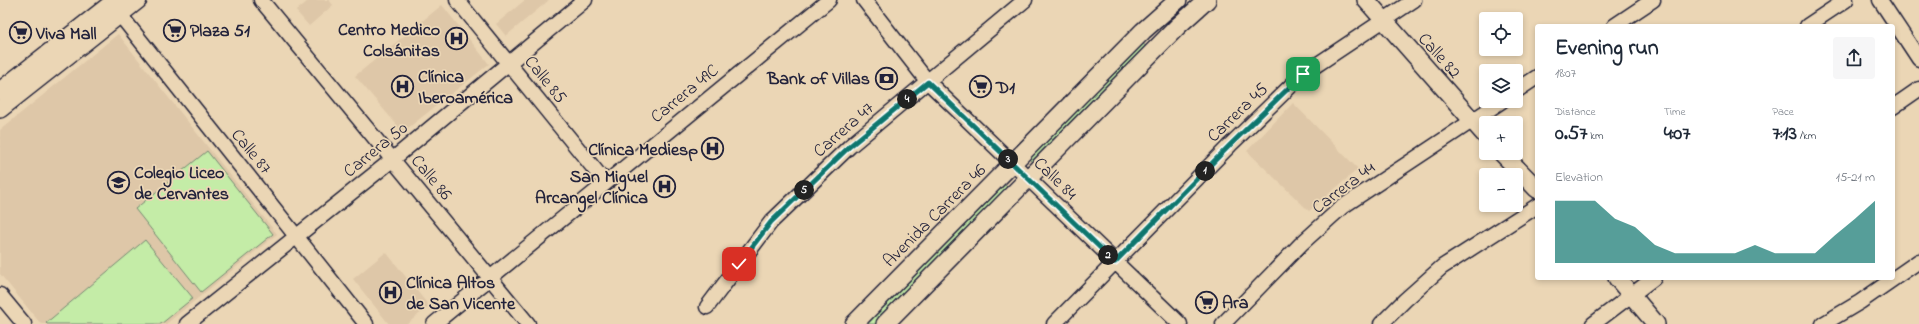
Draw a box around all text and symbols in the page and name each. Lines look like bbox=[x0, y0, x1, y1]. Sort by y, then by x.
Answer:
map controls bbox=[1479, 12, 1523, 212]
button: locate bbox=[1479, 12, 1523, 56]
supermarket icon: Plaza 51 bbox=[161, 17, 187, 43]
place label: Centro Medico Colsánitas bbox=[338, 18, 440, 65]
place label: Plaza 51 bbox=[190, 19, 250, 45]
supermarket icon: Viva Mall bbox=[8, 20, 34, 46]
place label: Viva Mall bbox=[35, 22, 96, 48]
hospital icon: Centro Medico Colsánitas bbox=[443, 26, 469, 52]
street label: Calle 82 bbox=[1411, 28, 1466, 85]
text: Evening run bbox=[1555, 33, 1659, 65]
button: share bbox=[1833, 37, 1875, 79]
street label: Calle 85 bbox=[517, 51, 572, 110]
pin bbox=[1286, 57, 1320, 91]
street label: Carrera 49C bbox=[645, 59, 725, 130]
icon: arrive bbox=[1292, 63, 1314, 85]
button: layers bbox=[1479, 64, 1523, 108]
text: 18:07 bbox=[1555, 64, 1576, 83]
place label: Clínica Iberoamérica bbox=[418, 65, 513, 112]
bank icon: Bank of Villas bbox=[873, 65, 899, 91]
place label: Bank of Villas bbox=[766, 67, 870, 93]
hospital icon: Clínica Iberoamérica bbox=[389, 73, 415, 99]
supermarket icon: D1 bbox=[968, 74, 994, 100]
place label: D1 bbox=[995, 76, 1015, 102]
street label: Carrera 45 bbox=[1202, 78, 1275, 149]
pin: 4 bbox=[897, 89, 917, 109]
text: 4 bbox=[905, 91, 909, 107]
street label: Carrera 47 bbox=[808, 96, 881, 164]
text: Distance bbox=[1555, 104, 1596, 120]
text: Time bbox=[1664, 104, 1685, 120]
text: Pace bbox=[1772, 104, 1794, 120]
street label: Carrera 50 bbox=[338, 116, 414, 185]
button: + bbox=[1479, 116, 1523, 160]
text: 0.57 bbox=[1555, 120, 1587, 149]
text: 4:07 bbox=[1664, 120, 1690, 149]
text: 7:13 bbox=[1772, 120, 1797, 149]
street label: Calle 87 bbox=[224, 124, 277, 181]
text: km bbox=[1587, 128, 1604, 144]
text: /km bbox=[1797, 128, 1816, 144]
hospital icon: Clínica Mediesp bbox=[700, 136, 726, 162]
place label: Clínica Mediesp bbox=[588, 138, 698, 164]
pin: 3 bbox=[998, 149, 1018, 169]
street label: Calle 86 bbox=[404, 150, 457, 207]
text: 3 bbox=[1006, 151, 1010, 167]
street label: Calle 84 bbox=[1027, 152, 1083, 207]
street label: Carrera 44 bbox=[1307, 156, 1382, 221]
street label: Avenida Carrera 46 bbox=[878, 159, 993, 274]
place label: Colegio Liceo de Cervantes bbox=[134, 161, 229, 208]
pin: 1 bbox=[1195, 161, 1215, 181]
text: 1 bbox=[1203, 163, 1207, 179]
place label: San Miguel Arcangel Clínica bbox=[535, 165, 648, 213]
button: − bbox=[1479, 168, 1523, 212]
text: Elevation bbox=[1555, 168, 1603, 187]
text: 15–21 m bbox=[1836, 168, 1875, 187]
school or university icon: Colegio Liceo de Cervantes bbox=[105, 169, 131, 195]
hospital icon: San Miguel Arcangel Clínica bbox=[651, 173, 677, 199]
pin: 5 bbox=[794, 180, 814, 200]
text: 5 bbox=[801, 182, 807, 198]
pin: 2 bbox=[1098, 245, 1118, 265]
pin bbox=[722, 247, 756, 281]
text: 2 bbox=[1105, 247, 1111, 263]
icon: check bbox=[728, 253, 750, 275]
place label: Clínica Altos de San Vicente bbox=[406, 271, 516, 318]
hospital icon: Clínica Altos de San Vicente bbox=[378, 279, 404, 305]
supermarket icon: Ara bbox=[1193, 289, 1219, 315]
place label: Ara bbox=[1222, 291, 1249, 317]

